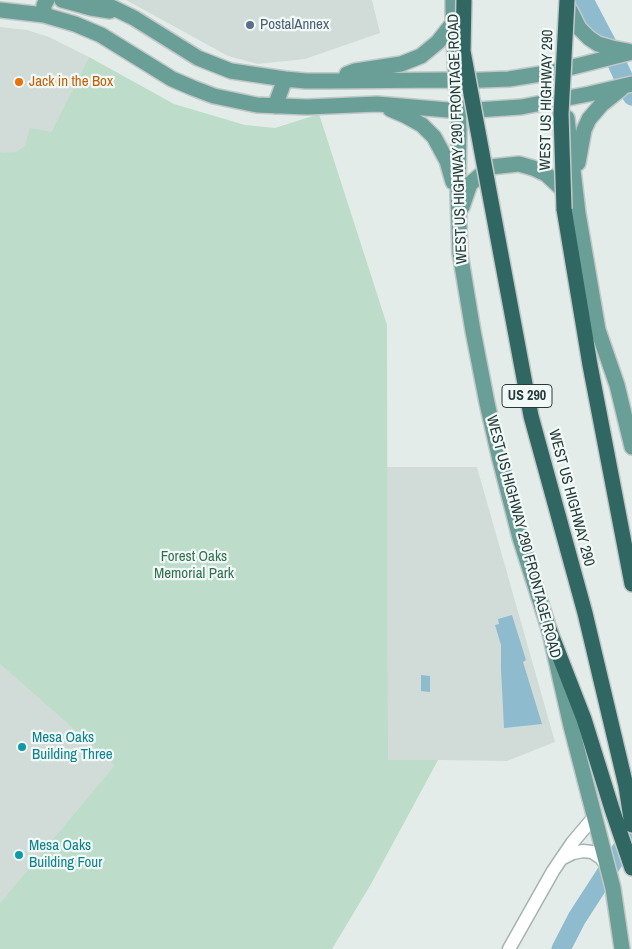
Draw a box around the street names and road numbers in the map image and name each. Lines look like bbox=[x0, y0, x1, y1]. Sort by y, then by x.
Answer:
street label: WEST US HIGHWAY 290 FRONTAGE ROAD bbox=[445, 13, 471, 265]
street label: WEST US HIGHWAY 290 bbox=[537, 29, 557, 171]
road number: US 290 bbox=[502, 384, 552, 408]
street label: WEST US HIGHWAY 290 FRONTAGE ROAD bbox=[482, 414, 564, 660]
street label: WEST US HIGHWAY 290 bbox=[544, 428, 598, 568]

